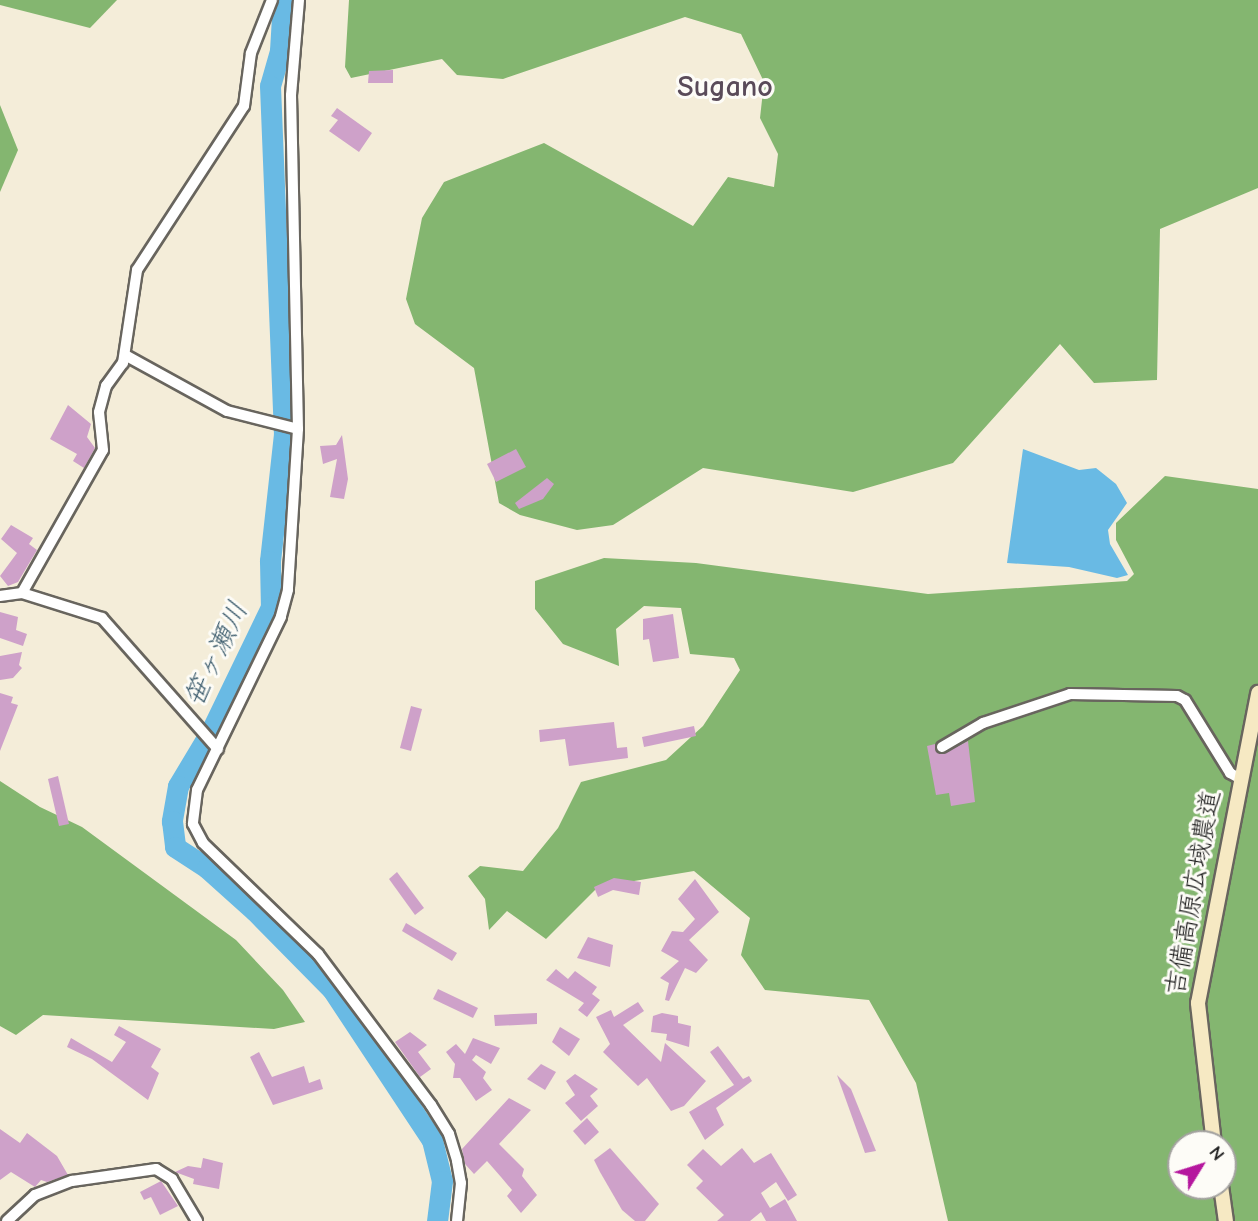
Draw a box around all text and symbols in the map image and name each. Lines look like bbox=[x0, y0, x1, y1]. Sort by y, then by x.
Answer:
district label: Sugano bbox=[677, 69, 773, 105]
water label: 笹ヶ瀬川 bbox=[177, 596, 255, 712]
street label: 吉備高原広域農道 bbox=[1161, 788, 1227, 998]
north arrow bbox=[1167, 1130, 1237, 1200]
text: N bbox=[1204, 1142, 1229, 1165]

